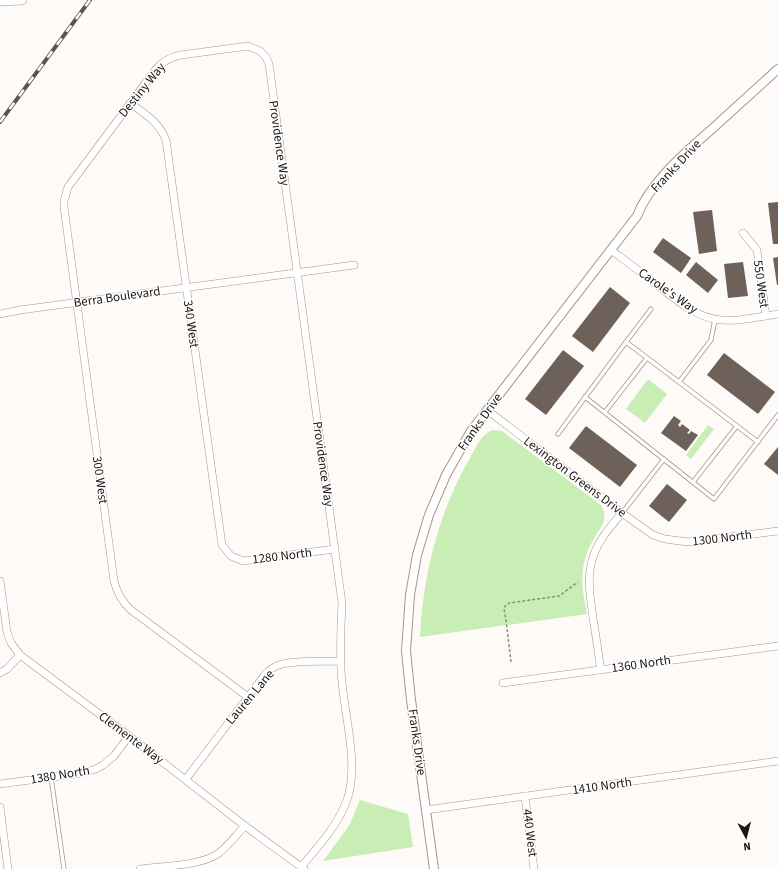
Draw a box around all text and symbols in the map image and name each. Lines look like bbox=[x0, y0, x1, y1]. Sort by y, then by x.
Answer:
street label: Destiny Way bbox=[114, 59, 170, 121]
street label: Providence Way bbox=[264, 99, 294, 187]
street label: Franks Drive bbox=[647, 135, 705, 197]
street label: 550 West bbox=[749, 259, 773, 310]
street label: Carole's Way bbox=[635, 264, 701, 318]
street label: Berra Boulevard bbox=[72, 282, 162, 312]
street label: 340 West bbox=[179, 299, 203, 350]
street label: Franks Drive bbox=[454, 390, 506, 454]
street label: Providence Way bbox=[308, 420, 338, 508]
street label: Lexington Greens Drive bbox=[520, 432, 630, 522]
street label: 300 West bbox=[88, 455, 112, 506]
street label: 1300 North bbox=[691, 525, 753, 551]
street label: 1280 North bbox=[251, 543, 313, 569]
street label: 1360 North bbox=[610, 651, 672, 677]
street label: Lauren Lane bbox=[222, 666, 278, 728]
street label: Clemente Way bbox=[95, 708, 167, 768]
street label: Franks Drive bbox=[403, 708, 431, 776]
street label: 1380 North bbox=[29, 761, 91, 789]
street label: 1410 North bbox=[571, 773, 633, 799]
street label: 440 West bbox=[518, 808, 542, 859]
north arrow bbox=[726, 817, 766, 857]
text: N bbox=[743, 839, 752, 854]

